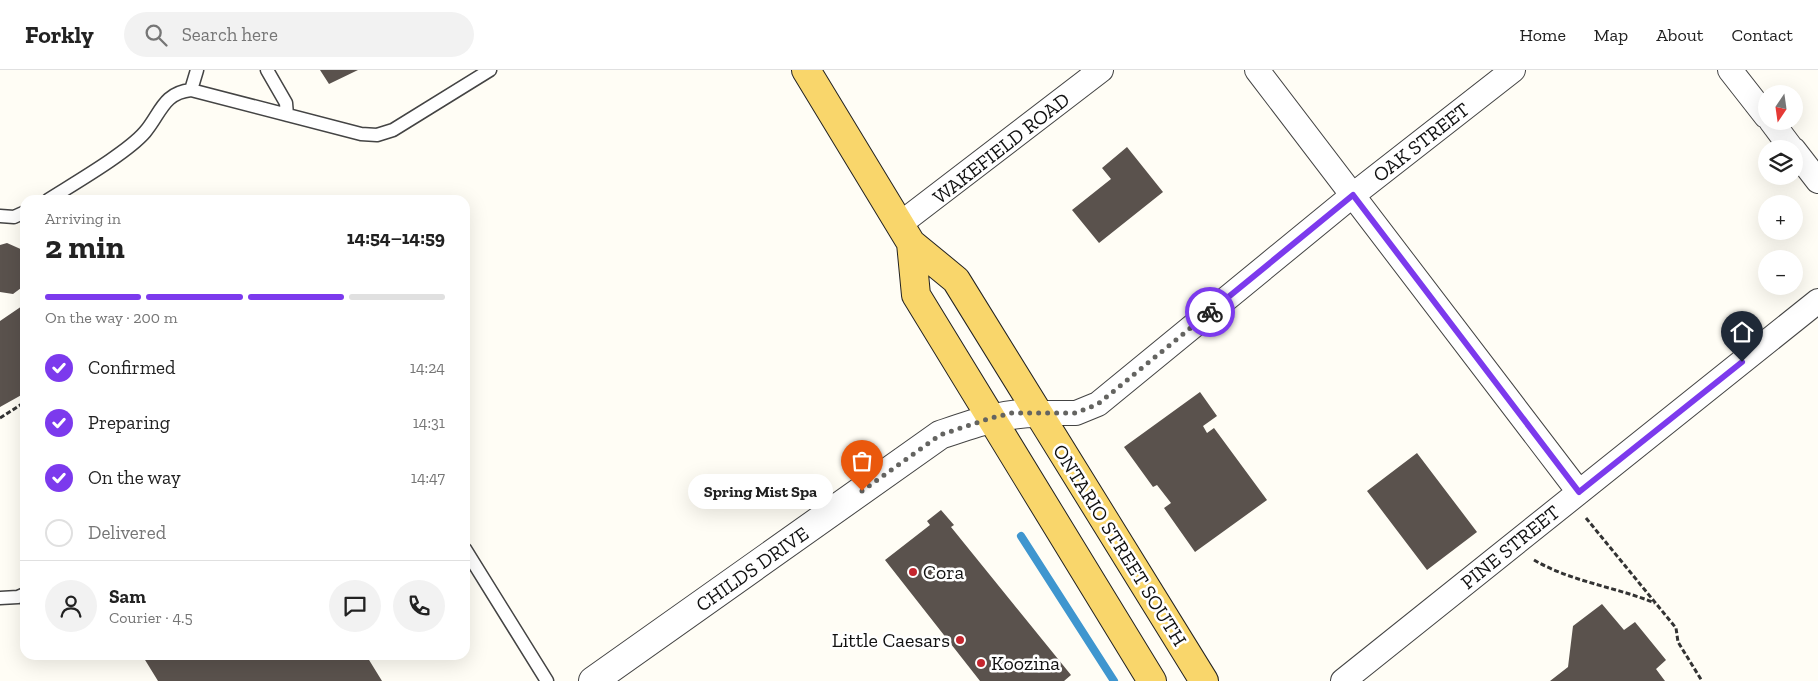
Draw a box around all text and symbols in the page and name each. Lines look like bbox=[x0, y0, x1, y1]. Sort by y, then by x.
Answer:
search box bbox=[124, 12, 474, 57]
text: Forkly bbox=[25, 20, 94, 49]
icon: search bbox=[142, 21, 170, 49]
text: Search here bbox=[182, 23, 278, 46]
text: Home bbox=[1519, 24, 1566, 46]
text: Map bbox=[1594, 24, 1628, 46]
text: About bbox=[1656, 24, 1703, 46]
text: Contact bbox=[1731, 24, 1793, 46]
north arrow bbox=[1758, 85, 1802, 130]
map controls bbox=[1758, 85, 1803, 295]
street label: WAKEFIELD ROAD bbox=[928, 87, 1074, 209]
street label: OAK STREET bbox=[1368, 97, 1474, 187]
button: layers bbox=[1758, 140, 1803, 185]
button: + bbox=[1758, 195, 1803, 240]
text: Arriving in bbox=[45, 209, 121, 228]
text: 14:54–14:59 bbox=[347, 226, 445, 249]
text: 2 min bbox=[45, 228, 125, 266]
button: − bbox=[1758, 250, 1803, 295]
courier bbox=[1185, 287, 1235, 337]
icon: bike bbox=[1196, 298, 1224, 326]
text: On the way · 200 m bbox=[45, 308, 177, 327]
pin bbox=[1721, 311, 1763, 362]
icon: home bbox=[1728, 318, 1756, 346]
icon: check bbox=[45, 354, 73, 382]
text: Confirmed bbox=[88, 356, 175, 379]
text: 14:24 bbox=[410, 358, 445, 377]
icon: check bbox=[45, 409, 73, 437]
text: Preparing bbox=[88, 411, 170, 434]
text: 14:31 bbox=[413, 413, 445, 432]
pin bbox=[841, 440, 883, 491]
street label: ONTARIO STREET SOUTH bbox=[1048, 440, 1192, 650]
icon: bag bbox=[848, 447, 876, 475]
icon: check bbox=[45, 464, 73, 492]
text: On the way bbox=[88, 466, 181, 489]
text: 14:47 bbox=[411, 468, 445, 487]
callout: Spring Mist Spa bbox=[687, 474, 832, 508]
text: Spring Mist Spa bbox=[704, 482, 817, 501]
street label: PINE STREET bbox=[1456, 500, 1564, 594]
text: Delivered bbox=[88, 521, 166, 544]
street label: CHILDS DRIVE bbox=[691, 521, 813, 617]
place label: Cora bbox=[923, 560, 965, 584]
marker: Cora bbox=[907, 566, 919, 578]
button: person bbox=[45, 580, 97, 632]
button: chat bbox=[329, 580, 381, 632]
button: phone bbox=[393, 580, 445, 632]
text: Sam bbox=[109, 585, 146, 608]
text: Courier · 4.5 bbox=[109, 608, 193, 627]
place label: Little Caesars bbox=[832, 628, 950, 652]
marker: Little Caesars bbox=[954, 634, 966, 646]
place label: Koozina bbox=[991, 651, 1060, 675]
marker: Koozina bbox=[975, 657, 987, 669]

